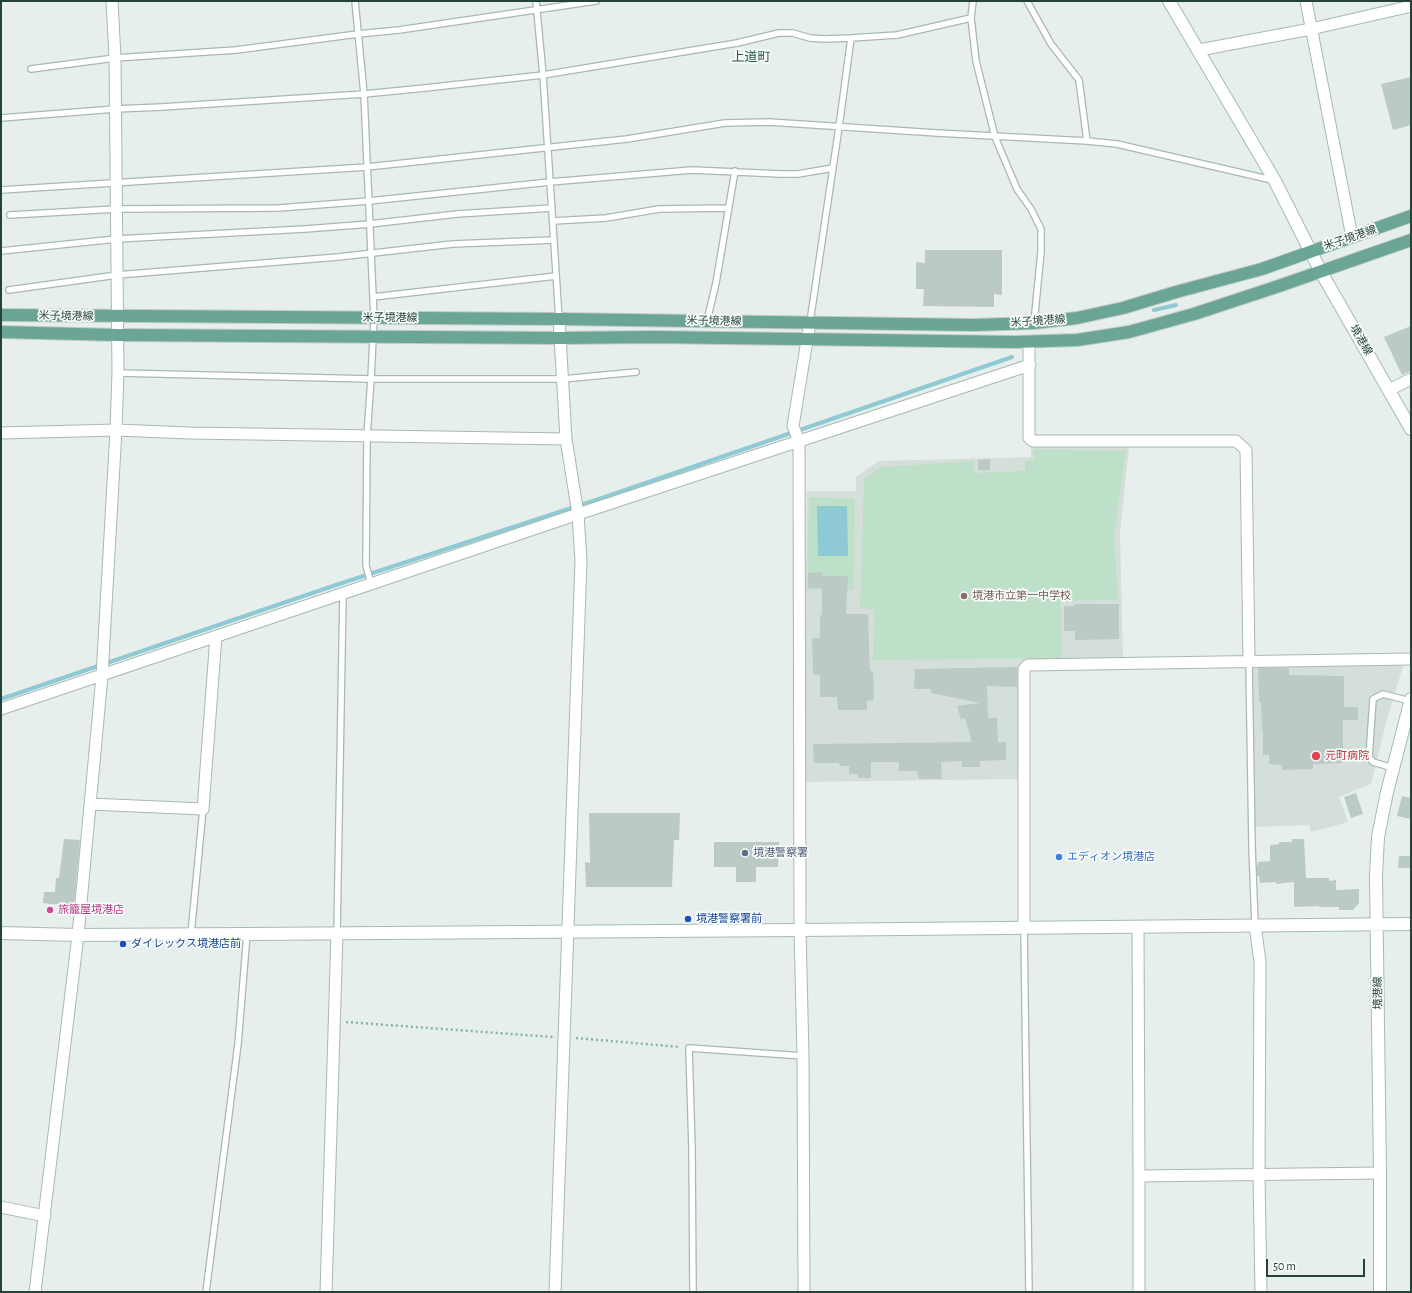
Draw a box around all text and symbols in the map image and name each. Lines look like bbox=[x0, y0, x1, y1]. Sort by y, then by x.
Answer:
district label: 上道町 bbox=[732, 49, 770, 65]
street label: 米子境港線 bbox=[1322, 223, 1378, 253]
street label: 米子境港線 bbox=[38, 309, 94, 323]
street label: 米子境港線 bbox=[363, 311, 417, 325]
street label: 米子境港線 bbox=[1010, 312, 1066, 330]
street label: 米子境港線 bbox=[686, 314, 742, 328]
street label: 境港線 bbox=[1347, 322, 1375, 358]
place label: 境港市立第一中学校 bbox=[972, 589, 1071, 603]
marker: 境港市立第一中学校 bbox=[959, 591, 969, 601]
place label: 元町病院 bbox=[1325, 749, 1369, 763]
marker: 元町病院 bbox=[1310, 750, 1322, 762]
place label: 境港警察署 bbox=[753, 846, 808, 860]
marker: 境港警察署 bbox=[740, 848, 750, 858]
place label: エディオン境港店 bbox=[1067, 850, 1155, 864]
marker: エディオン境港店 bbox=[1054, 852, 1064, 862]
place label: 旅籠屋境港店 bbox=[58, 903, 124, 917]
marker: 旅籠屋境港店 bbox=[45, 905, 55, 915]
place label: 境港警察署前 bbox=[696, 912, 762, 926]
marker: 境港警察署前 bbox=[683, 914, 693, 924]
place label: ダイレックス境港店前 bbox=[131, 937, 241, 951]
marker: ダイレックス境港店前 bbox=[118, 939, 128, 949]
street label: 境港線 bbox=[1371, 976, 1385, 1010]
scale bar bbox=[1268, 1251, 1367, 1277]
text: 50 m bbox=[1273, 1260, 1296, 1272]

